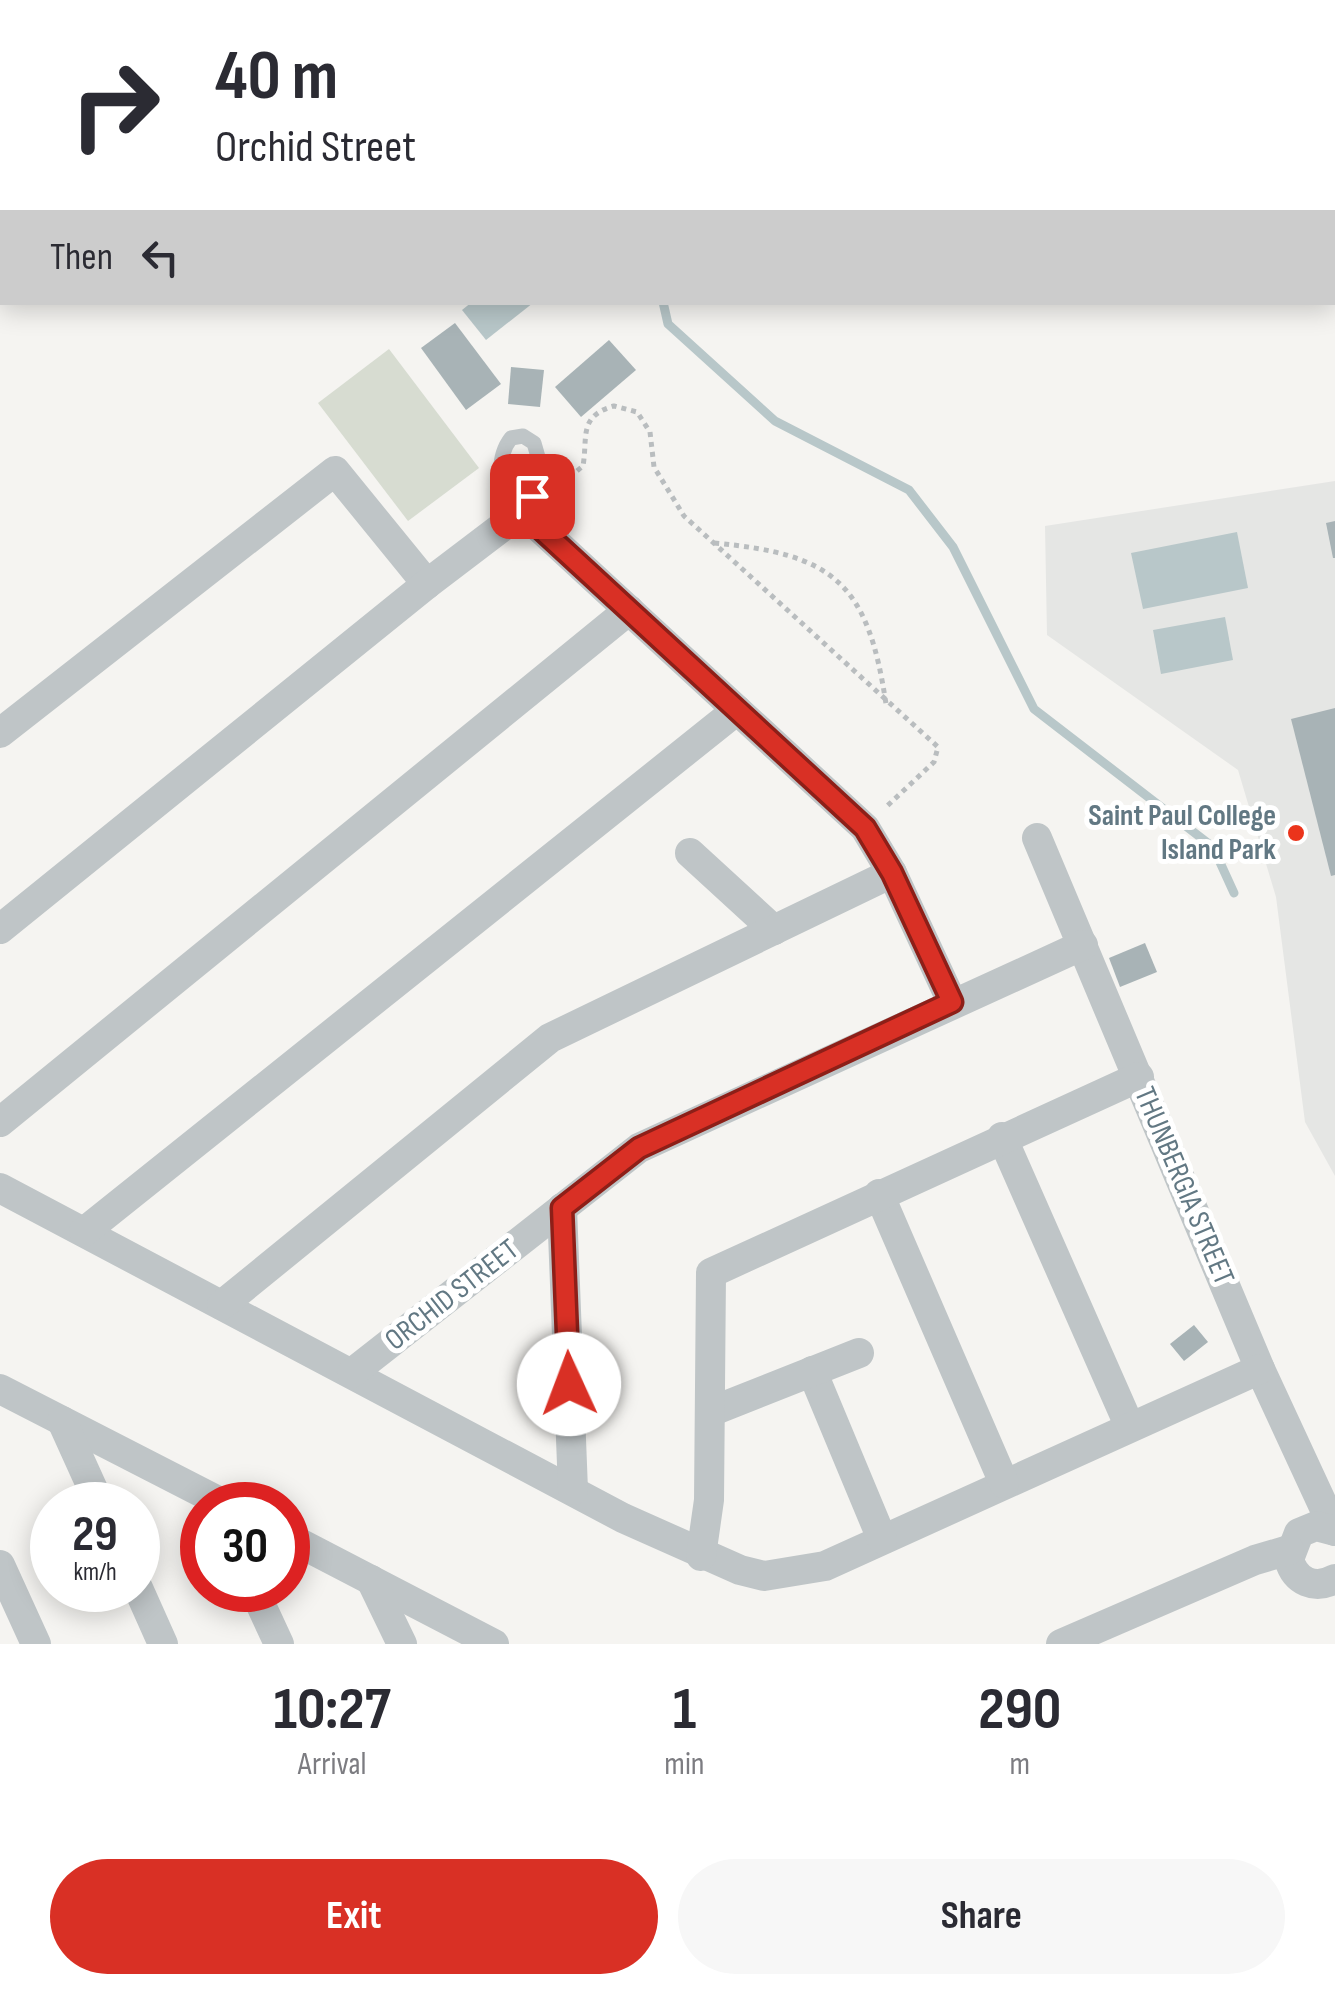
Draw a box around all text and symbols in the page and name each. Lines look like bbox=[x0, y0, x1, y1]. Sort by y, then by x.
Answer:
text: 40 m bbox=[215, 35, 338, 119]
icon: right bbox=[50, 40, 180, 170]
text: Orchid Street bbox=[215, 120, 416, 175]
icon: left bbox=[133, 230, 188, 285]
text: Then bbox=[50, 235, 113, 280]
pin bbox=[490, 454, 575, 539]
icon: arrive bbox=[505, 469, 560, 524]
place label: Saint Paul College Island Park bbox=[1088, 798, 1276, 868]
marker: Saint Paul College Island Park bbox=[1285, 822, 1307, 844]
street label: THUNBERGIA STREET bbox=[1126, 1082, 1242, 1290]
street label: ORCHID STREET bbox=[378, 1232, 526, 1358]
position arrow bbox=[517, 1332, 621, 1436]
speed limit sign: 30 bbox=[180, 1482, 310, 1612]
text: 29 bbox=[72, 1505, 118, 1565]
text: km/h bbox=[73, 1557, 117, 1588]
text: 10:27 bbox=[274, 1674, 391, 1746]
text: 1 bbox=[673, 1674, 696, 1746]
text: 290 bbox=[978, 1674, 1061, 1746]
text: Arrival bbox=[298, 1745, 367, 1784]
text: min bbox=[664, 1745, 705, 1784]
text: m bbox=[1010, 1745, 1030, 1784]
button: Exit bbox=[50, 1859, 658, 1974]
button: Share bbox=[678, 1859, 1285, 1974]

